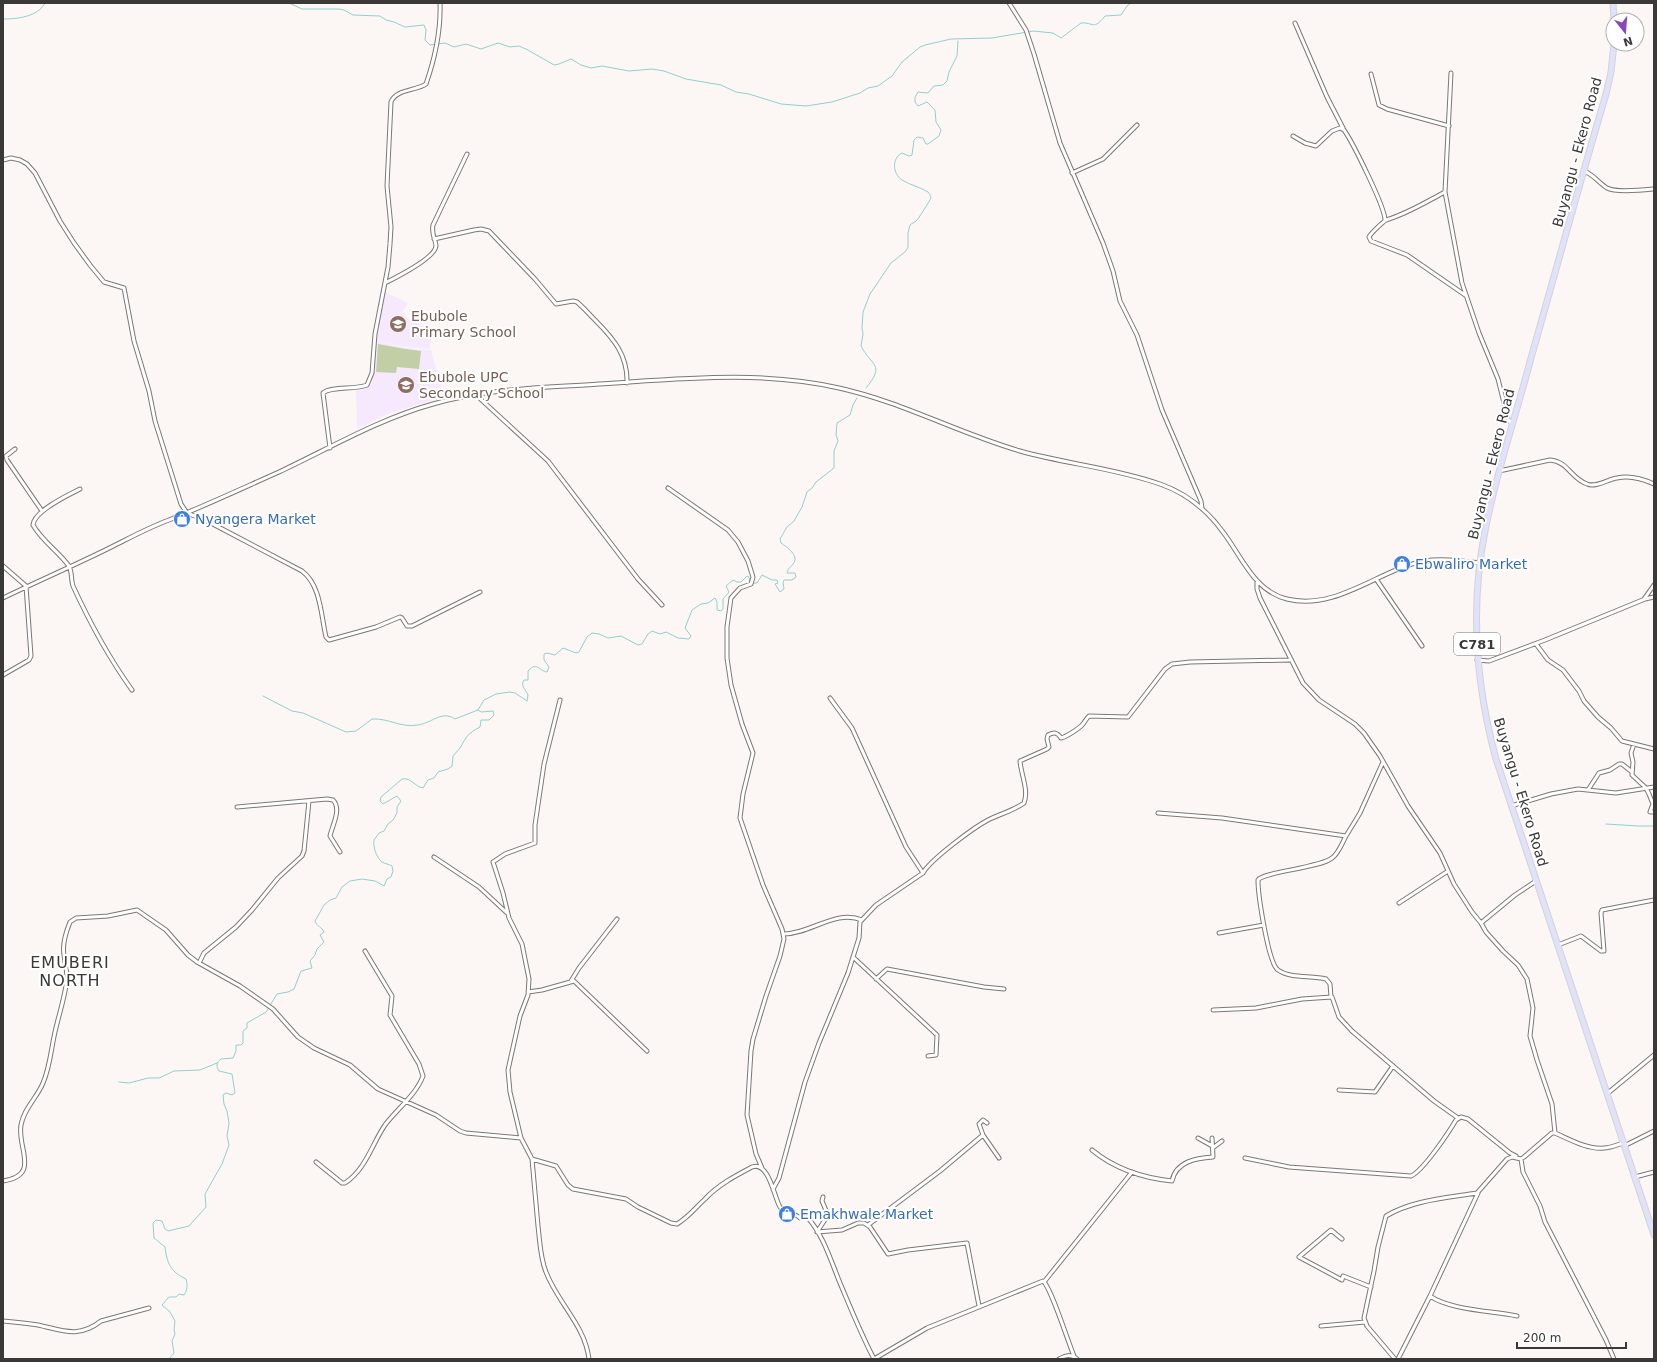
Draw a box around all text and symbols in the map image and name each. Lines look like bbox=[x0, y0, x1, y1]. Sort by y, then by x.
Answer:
north arrow bbox=[1605, 12, 1645, 52]
text: N bbox=[1621, 34, 1634, 49]
street label: Buyangu - Ekero Road bbox=[1549, 75, 1605, 229]
place label: Ebubole Primary School bbox=[411, 308, 516, 340]
school or university icon: Ebubole Primary School bbox=[388, 314, 408, 334]
place label: Ebubole UPC Secondary School bbox=[419, 369, 544, 401]
school or university icon: Ebubole UPC Secondary School bbox=[396, 375, 416, 395]
street label: Buyangu - Ekero Road bbox=[1465, 387, 1517, 541]
shop icon: Nyangera Market bbox=[172, 509, 192, 529]
place label: Nyangera Market bbox=[195, 511, 316, 527]
shop icon: Ebwaliro Market bbox=[1392, 554, 1412, 574]
place label: Ebwaliro Market bbox=[1415, 556, 1528, 572]
road number: C781 bbox=[1454, 633, 1500, 655]
street label: Buyangu - Ekero Road bbox=[1491, 716, 1551, 868]
district label: EMUBERI NORTH bbox=[30, 953, 110, 990]
shop icon: Emakhwale Market bbox=[777, 1204, 797, 1224]
place label: Emakhwale Market bbox=[800, 1206, 934, 1222]
scale bar bbox=[1517, 1324, 1626, 1350]
text: 200 m bbox=[1523, 1331, 1561, 1345]

